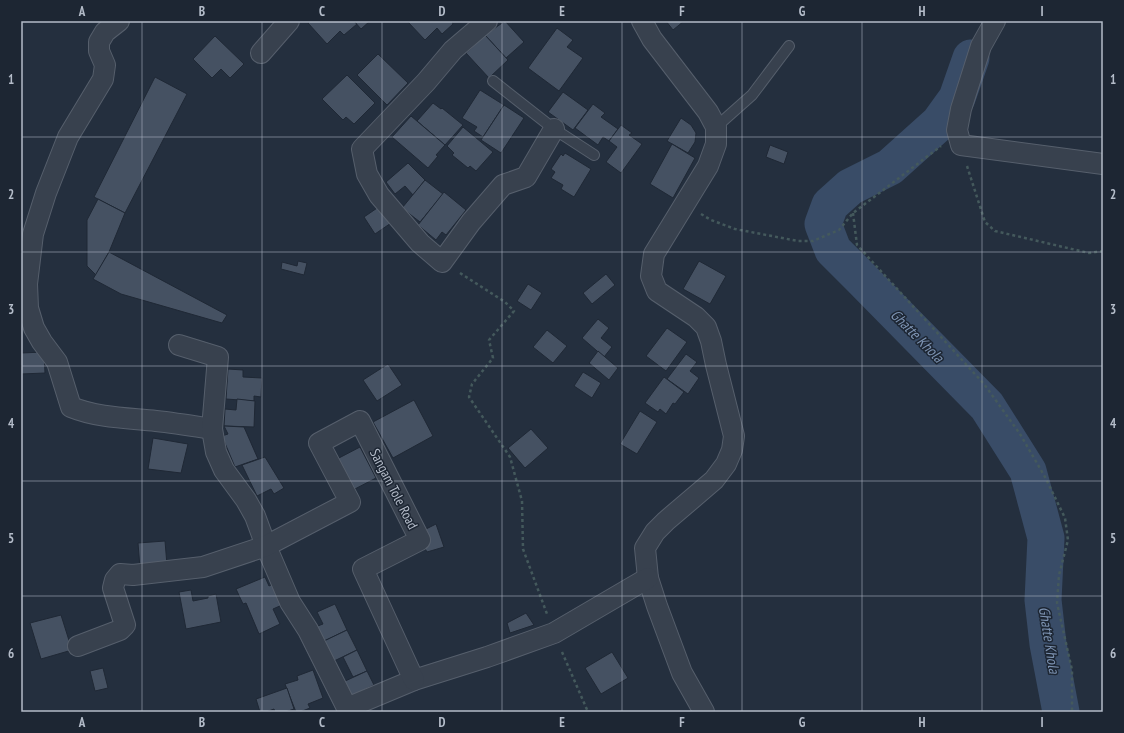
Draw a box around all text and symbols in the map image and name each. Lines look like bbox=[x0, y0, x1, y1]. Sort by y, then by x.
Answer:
text: A bbox=[78, 3, 86, 20]
text: B bbox=[199, 3, 205, 20]
text: C bbox=[319, 3, 325, 20]
text: D bbox=[439, 3, 446, 20]
text: E bbox=[559, 3, 565, 20]
text: F bbox=[679, 3, 685, 20]
text: G bbox=[799, 3, 806, 20]
text: H bbox=[919, 3, 926, 20]
text: I bbox=[1040, 3, 1044, 20]
text: 1 bbox=[8, 71, 14, 88]
text: 1 bbox=[1110, 71, 1116, 88]
text: 2 bbox=[8, 186, 14, 203]
text: 2 bbox=[1110, 186, 1116, 203]
text: 3 bbox=[8, 301, 14, 318]
text: 3 bbox=[1110, 301, 1116, 318]
water label: Ghatte Khola bbox=[887, 305, 949, 367]
text: 4 bbox=[8, 415, 15, 432]
text: 4 bbox=[1110, 415, 1117, 432]
street label: Sangam Tole Road bbox=[366, 446, 422, 532]
text: 5 bbox=[8, 530, 14, 547]
text: 5 bbox=[1110, 530, 1116, 547]
water label: Ghatte Khola bbox=[1035, 605, 1064, 676]
text: 6 bbox=[8, 645, 14, 662]
text: 6 bbox=[1110, 645, 1116, 662]
text: A bbox=[78, 714, 86, 731]
text: B bbox=[199, 714, 205, 731]
text: C bbox=[319, 714, 325, 731]
text: D bbox=[439, 714, 446, 731]
text: E bbox=[559, 714, 565, 731]
text: F bbox=[679, 714, 685, 731]
text: G bbox=[799, 714, 806, 731]
text: H bbox=[919, 714, 926, 731]
text: I bbox=[1040, 714, 1044, 731]

